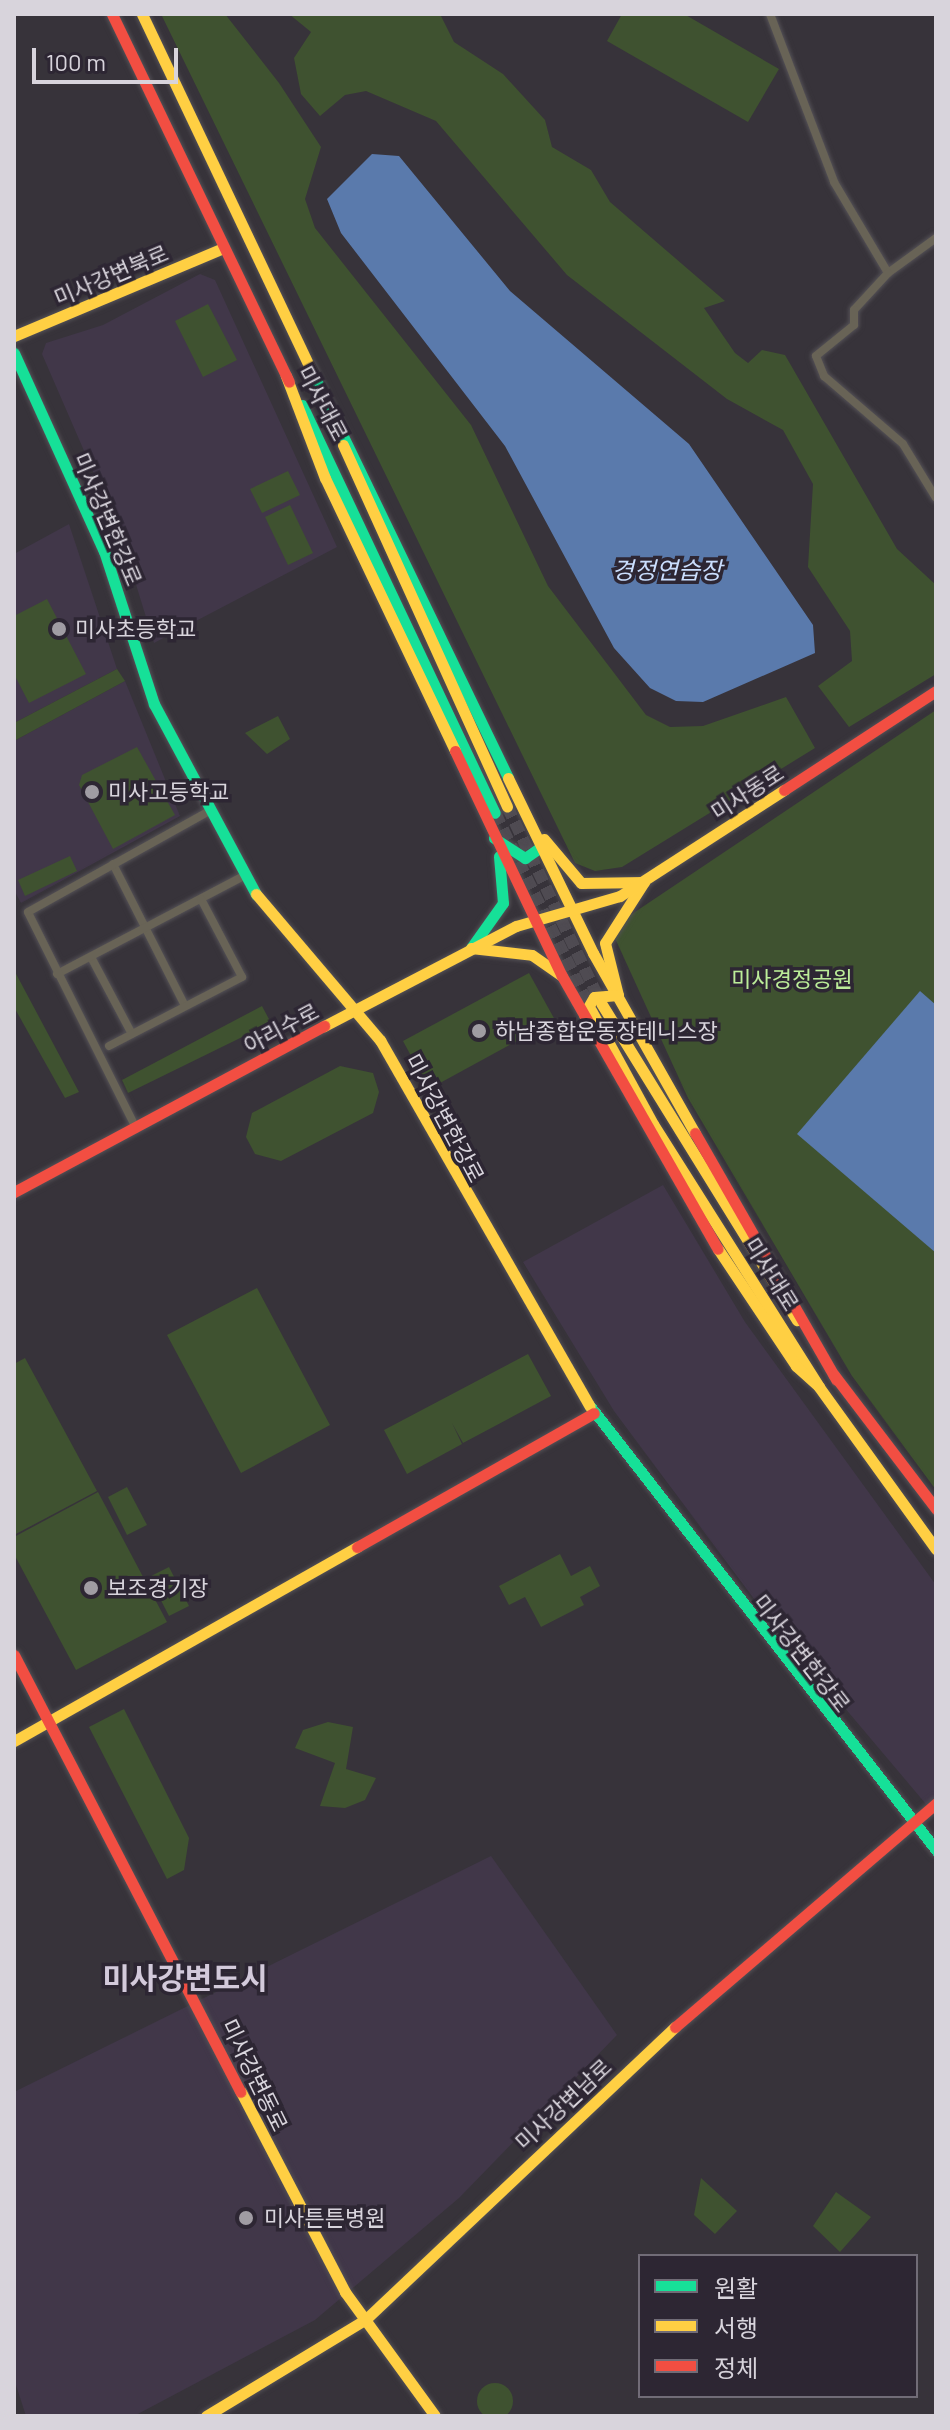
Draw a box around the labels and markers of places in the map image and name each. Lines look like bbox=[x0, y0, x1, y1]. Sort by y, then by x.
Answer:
place label: 미사초등학교 bbox=[75, 616, 196, 642]
marker: 미사초등학교 bbox=[50, 620, 68, 638]
place label: 미사고등학교 bbox=[108, 779, 229, 805]
marker: 미사고등학교 bbox=[83, 783, 101, 801]
place label: 하남종합운동장테니스장 bbox=[495, 1018, 718, 1044]
marker: 하남종합운동장테니스장 bbox=[470, 1022, 488, 1040]
place label: 보조경기장 bbox=[107, 1575, 208, 1601]
marker: 보조경기장 bbox=[82, 1579, 100, 1597]
place label: 미사튼튼병원 bbox=[264, 2205, 385, 2231]
marker: 미사튼튼병원 bbox=[235, 2207, 257, 2229]

